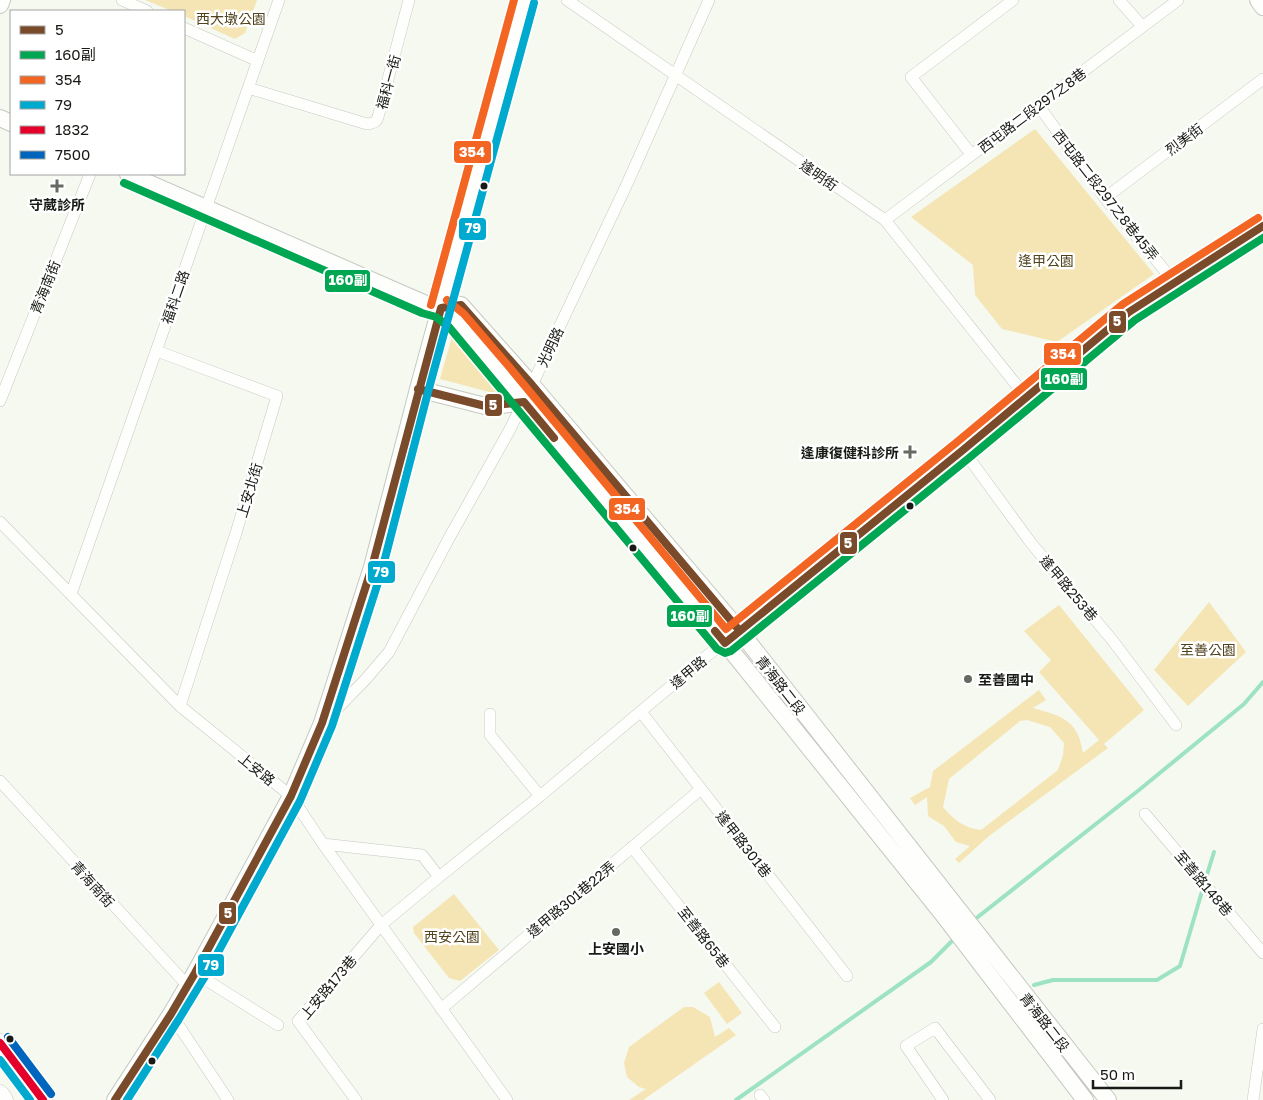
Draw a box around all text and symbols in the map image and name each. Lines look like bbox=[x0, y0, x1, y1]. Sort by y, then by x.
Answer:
legend bbox=[10, 10, 185, 175]
park label: 西大墩公園 bbox=[196, 10, 266, 27]
text: 5 bbox=[55, 20, 64, 38]
text: 160副 bbox=[55, 45, 96, 63]
street label: 福科一街 bbox=[373, 53, 403, 111]
street label: 西屯路二段297之8巷 bbox=[975, 64, 1089, 156]
text: 354 bbox=[55, 70, 82, 88]
text: 79 bbox=[55, 95, 72, 113]
text: 1832 bbox=[55, 120, 89, 138]
street label: 烈美街 bbox=[1162, 120, 1206, 158]
street label: 西屯路二段297之8巷45弄 bbox=[1050, 126, 1162, 264]
line badge: 354 bbox=[453, 140, 492, 164]
text: 354 bbox=[459, 143, 485, 160]
text: 7500 bbox=[55, 145, 90, 163]
street label: 逢明街 bbox=[797, 156, 841, 194]
marker: 守葳診所 bbox=[50, 179, 64, 193]
unlabelled marker bbox=[479, 181, 489, 191]
place label: 守葳診所 bbox=[29, 196, 85, 213]
line badge: 79 bbox=[458, 217, 487, 241]
text: 79 bbox=[465, 219, 481, 236]
park label: 逢甲公園 bbox=[1018, 252, 1074, 269]
street label: 青海南街 bbox=[27, 258, 63, 316]
street label: 福科二路 bbox=[158, 268, 192, 326]
line badge: 160副 bbox=[324, 269, 371, 293]
text: 160副 bbox=[328, 271, 368, 288]
line badge: 5 bbox=[1108, 310, 1127, 334]
text: 5 bbox=[1113, 312, 1122, 329]
street label: 光明路 bbox=[533, 324, 567, 370]
line badge: 354 bbox=[1043, 342, 1082, 366]
text: 354 bbox=[1050, 345, 1076, 362]
line badge: 160副 bbox=[1040, 367, 1088, 391]
text: 160副 bbox=[1044, 370, 1084, 387]
line badge: 5 bbox=[484, 393, 503, 417]
text: 5 bbox=[489, 396, 498, 413]
place label: 逢康復健科診所 bbox=[801, 444, 899, 461]
marker: 逢康復健科診所 bbox=[903, 445, 917, 459]
street label: 上安北街 bbox=[233, 461, 265, 519]
line badge: 354 bbox=[608, 497, 646, 521]
text: 354 bbox=[614, 500, 640, 517]
unlabelled marker bbox=[905, 501, 915, 511]
line badge: 5 bbox=[839, 531, 858, 555]
text: 5 bbox=[844, 534, 853, 551]
unlabelled marker bbox=[628, 543, 638, 553]
street label: 逢甲路253巷 bbox=[1037, 552, 1101, 624]
line badge: 79 bbox=[367, 560, 396, 584]
text: 79 bbox=[373, 563, 389, 580]
line badge: 160副 bbox=[666, 604, 713, 628]
text: 160副 bbox=[670, 607, 710, 624]
park label: 至善公園 bbox=[1180, 641, 1236, 658]
street label: 逢甲路 bbox=[666, 652, 710, 692]
street label: 青海路二段 bbox=[753, 652, 809, 718]
place label: 至善國中 bbox=[978, 671, 1034, 688]
marker: 至善國中 bbox=[962, 673, 974, 685]
street label: 上安路 bbox=[235, 749, 279, 789]
street label: 逢甲路301巷 bbox=[713, 807, 775, 881]
street label: 至善路148巷 bbox=[1172, 847, 1236, 919]
street label: 逢甲路301巷22弄 bbox=[523, 857, 619, 941]
street label: 青海南街 bbox=[68, 858, 118, 910]
line badge: 5 bbox=[218, 901, 237, 925]
street label: 至善路65巷 bbox=[675, 903, 733, 971]
text: 5 bbox=[224, 904, 233, 921]
marker: 上安國小 bbox=[610, 926, 622, 938]
park label: 西安公園 bbox=[424, 928, 480, 945]
place label: 上安國小 bbox=[588, 940, 644, 957]
street label: 上安路173巷 bbox=[296, 952, 360, 1022]
line badge: 79 bbox=[197, 953, 225, 977]
text: 79 bbox=[203, 956, 219, 973]
street label: 青海路二段 bbox=[1017, 989, 1073, 1055]
unlabelled marker bbox=[5, 1034, 15, 1044]
unlabelled marker bbox=[147, 1056, 157, 1066]
scale bar bbox=[1093, 1058, 1180, 1090]
text: 50 m bbox=[1100, 1065, 1135, 1083]

